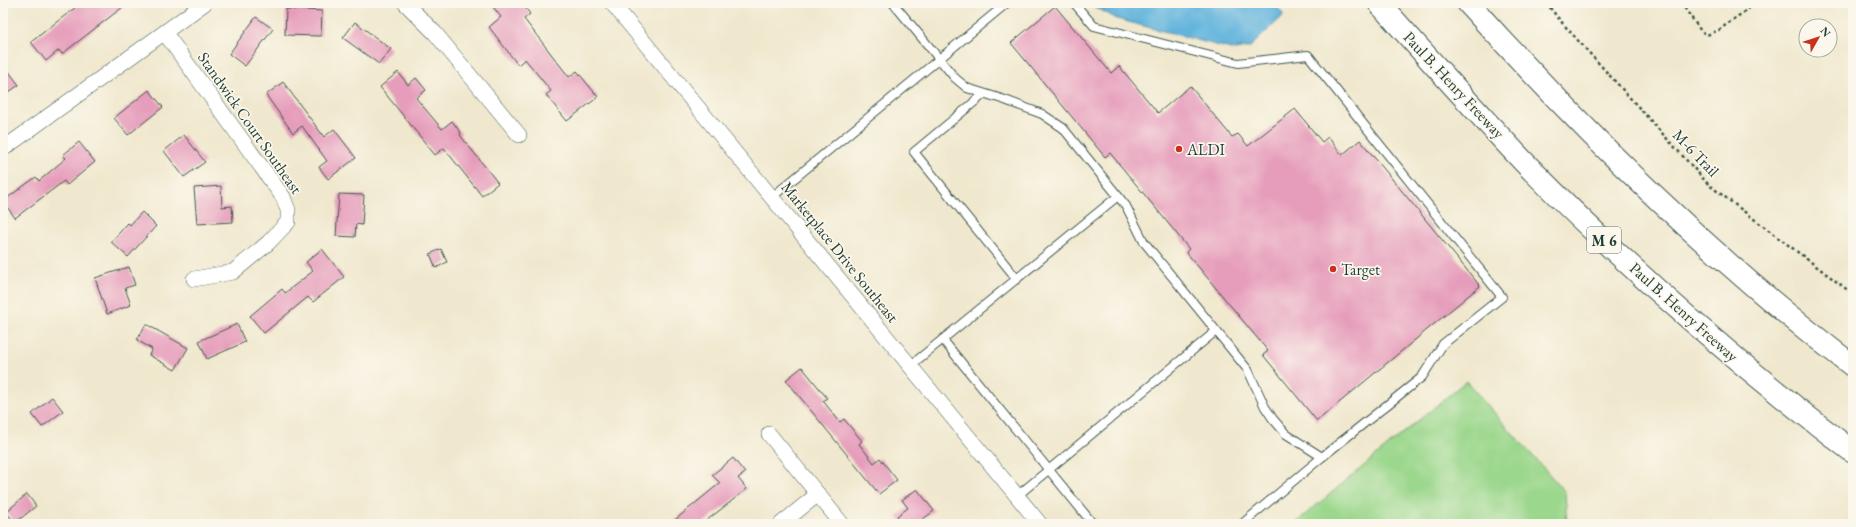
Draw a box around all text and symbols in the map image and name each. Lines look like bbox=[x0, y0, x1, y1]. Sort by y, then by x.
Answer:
north arrow bbox=[1798, 18, 1838, 58]
text: N bbox=[1818, 24, 1834, 40]
street label: Paul B. Henry Freeway bbox=[1399, 27, 1510, 144]
street label: Standwick Court Southeast bbox=[193, 48, 307, 198]
street label: M-6 Trail bbox=[1668, 125, 1724, 181]
place label: ALDI bbox=[1186, 139, 1225, 160]
marker: ALDI bbox=[1174, 144, 1184, 154]
street label: Marketplace Drive Southeast bbox=[777, 177, 903, 327]
road number: M 6 bbox=[1587, 227, 1621, 253]
street label: Paul B. Henry Freeway bbox=[1625, 258, 1743, 367]
place label: Target bbox=[1341, 259, 1380, 280]
marker: Target bbox=[1328, 264, 1338, 274]

